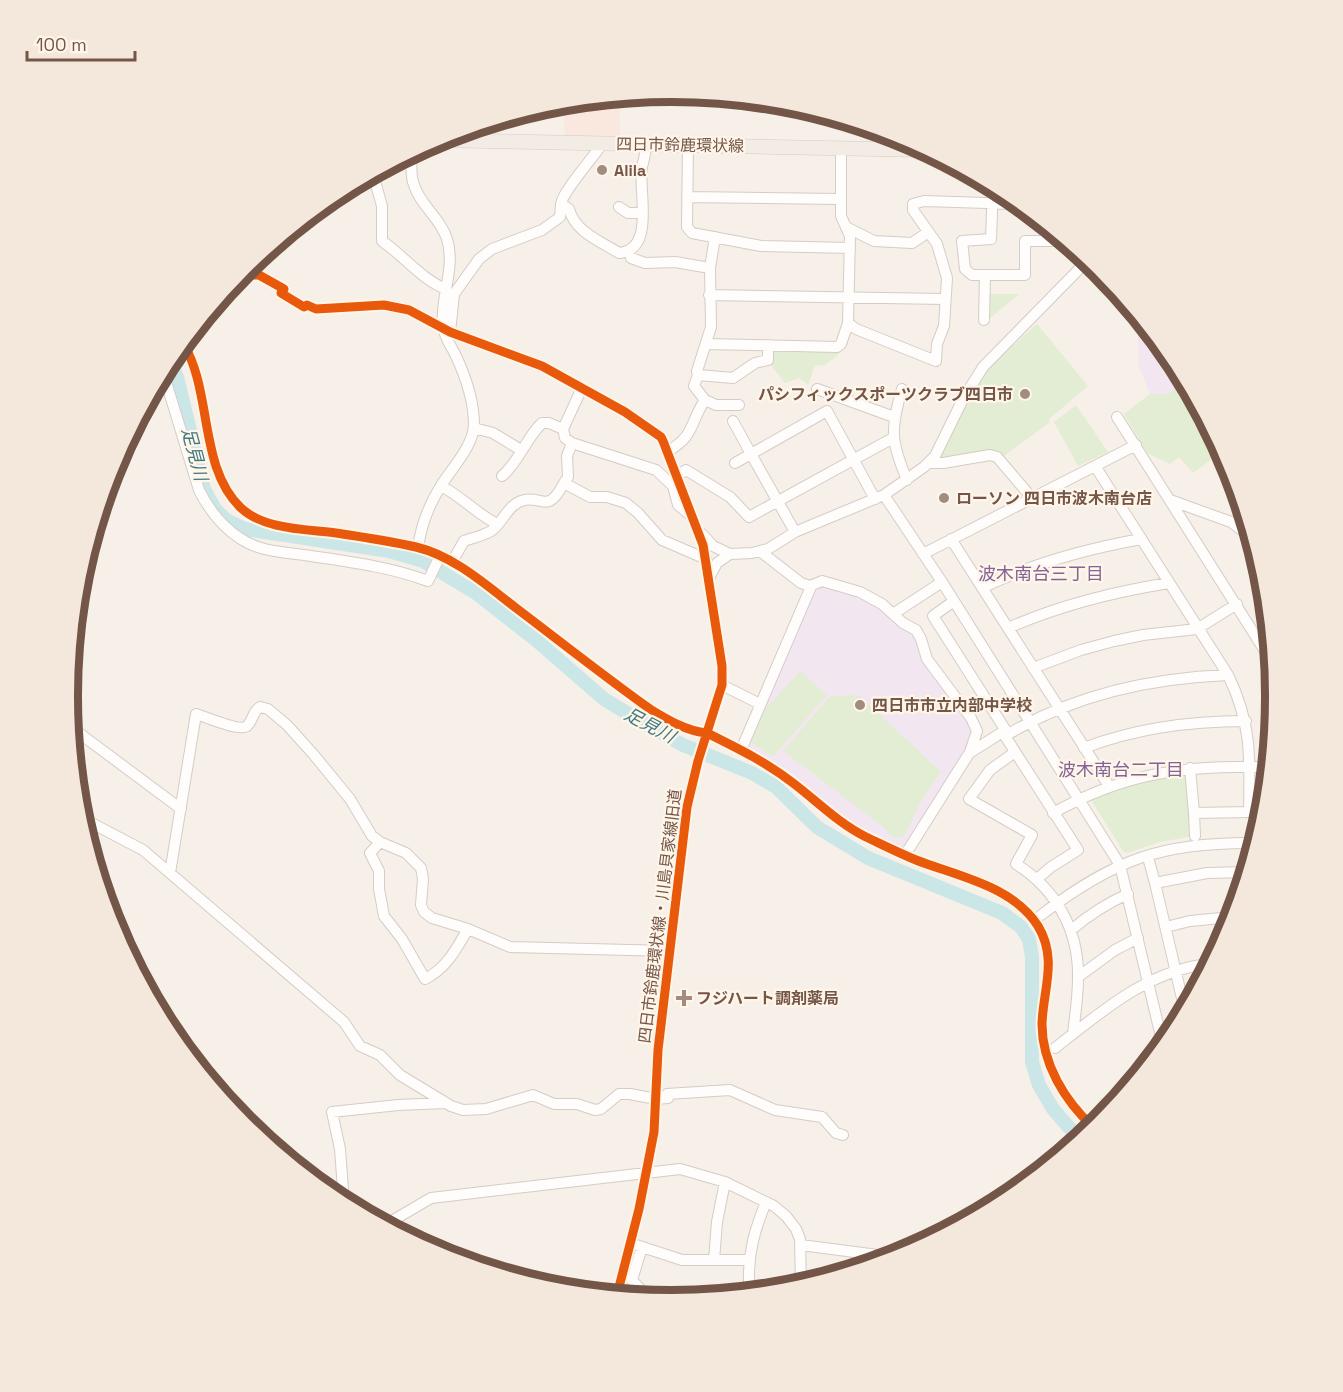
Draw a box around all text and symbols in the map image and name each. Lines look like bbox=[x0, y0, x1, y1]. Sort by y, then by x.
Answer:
scale bar bbox=[27, 24, 135, 62]
text: 100 m bbox=[36, 33, 87, 56]
street label: 四日市鈴鹿環状線 bbox=[616, 133, 744, 157]
place label: Alila bbox=[614, 160, 646, 181]
marker: Alila bbox=[595, 163, 609, 177]
place label: パシフィックスポーツクラブ四日市 bbox=[758, 384, 1013, 405]
marker: パシフィックスポーツクラブ四日市 bbox=[1018, 387, 1032, 401]
water label: 足見川 bbox=[177, 425, 214, 485]
place label: ローソン 四日市波木南台店 bbox=[956, 488, 1152, 509]
marker: ローソン 四日市波木南台店 bbox=[937, 491, 951, 505]
district label: 波木南台三丁目 bbox=[978, 562, 1104, 585]
place label: 四日市市立内部中学校 bbox=[872, 695, 1032, 716]
marker: 四日市市立内部中学校 bbox=[853, 698, 867, 712]
water label: 足見川 bbox=[621, 702, 681, 749]
district label: 波木南台二丁目 bbox=[1058, 758, 1184, 781]
street label: 四日市鈴鹿環状線・川島貝家線旧道 bbox=[634, 788, 686, 1044]
place label: フジハート調剤薬局 bbox=[696, 988, 839, 1009]
marker: フジハート調剤薬局 bbox=[677, 991, 691, 1005]

